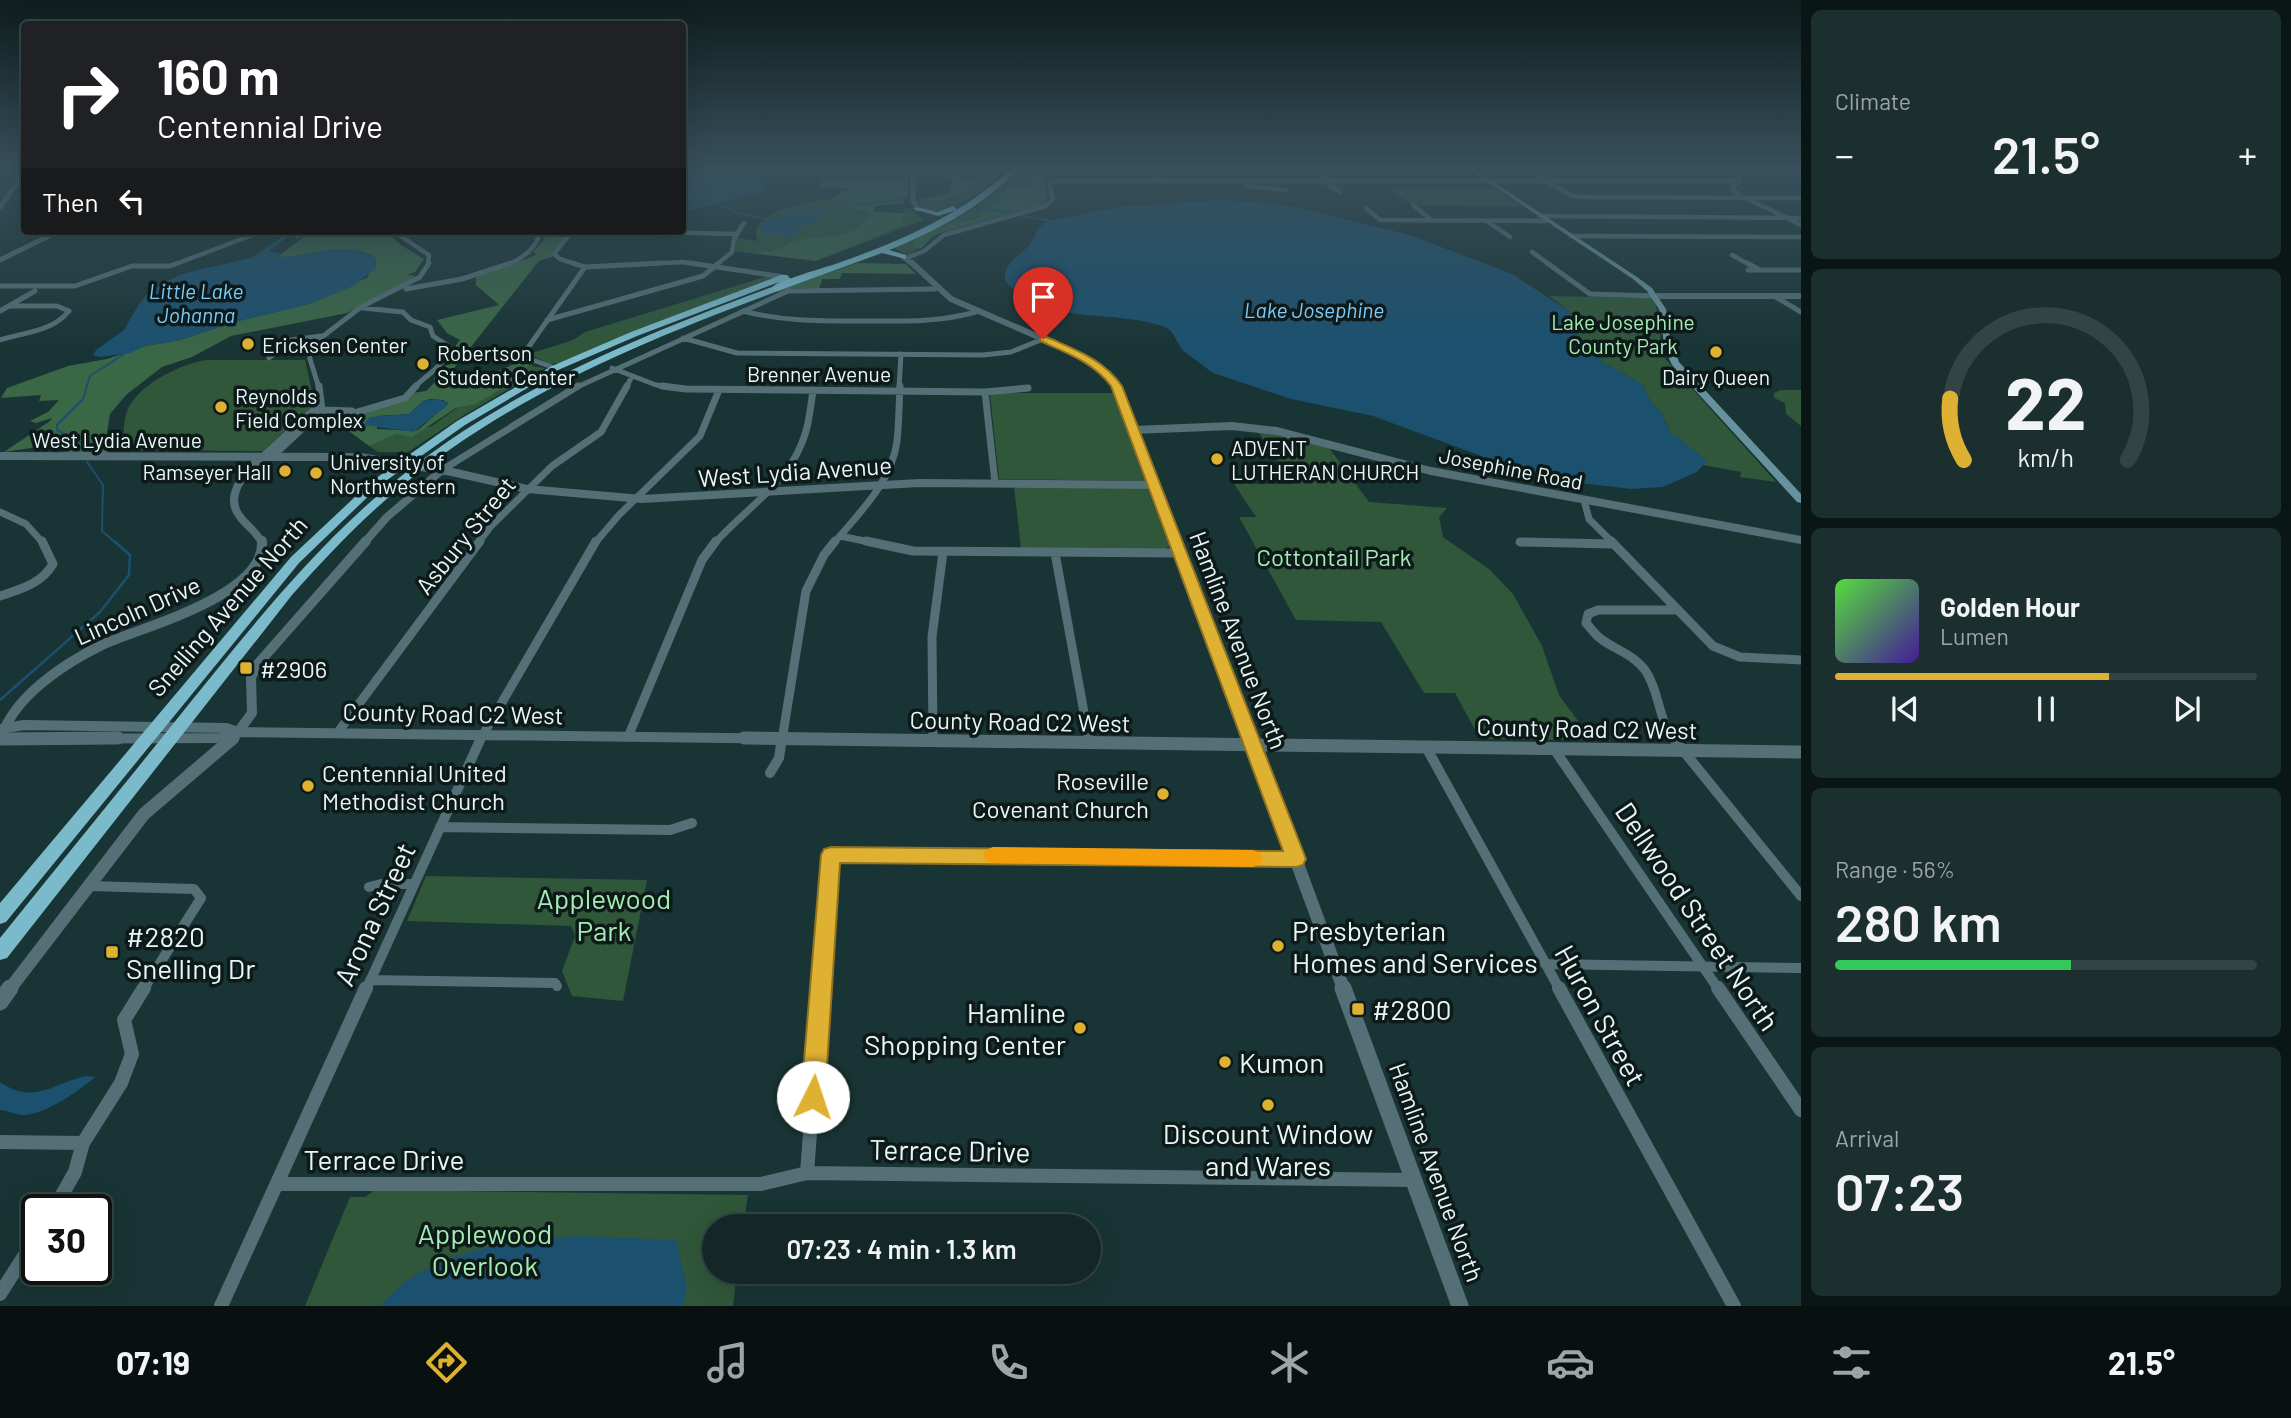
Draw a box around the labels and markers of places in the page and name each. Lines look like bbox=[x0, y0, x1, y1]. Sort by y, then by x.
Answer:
pin bbox=[1013, 267, 1073, 339]
place label: Ericksen Center bbox=[262, 332, 408, 357]
marker: Ericksen Center bbox=[240, 336, 256, 352]
place label: Robertson Student Center bbox=[437, 340, 576, 389]
marker: Dairy Queen bbox=[1708, 344, 1724, 360]
marker: Robertson Student Center bbox=[415, 356, 431, 372]
place label: Dairy Queen bbox=[1662, 364, 1770, 389]
place label: Reynolds Field Complex bbox=[235, 383, 363, 432]
marker: Reynolds Field Complex bbox=[213, 399, 229, 415]
place label: ADVENT LUTHERAN CHURCH bbox=[1231, 435, 1419, 484]
place label: University of Northwestern bbox=[330, 449, 456, 498]
marker: ADVENT LUTHERAN CHURCH bbox=[1209, 451, 1225, 467]
place label: Ramseyer Hall bbox=[143, 459, 271, 484]
marker: Ramseyer Hall bbox=[277, 463, 293, 479]
marker: University of Northwestern bbox=[308, 465, 324, 481]
place label: #2906 bbox=[260, 654, 327, 683]
marker: #2906 bbox=[238, 660, 254, 676]
place label: Centennial United Methodist Church bbox=[322, 758, 507, 815]
place label: Roseville Covenant Church bbox=[972, 766, 1149, 823]
marker: Centennial United Methodist Church bbox=[300, 778, 316, 794]
marker: Roseville Covenant Church bbox=[1155, 786, 1171, 802]
place label: Presbyterian Homes and Services bbox=[1292, 913, 1538, 979]
place label: #2820 Snelling Dr bbox=[126, 919, 255, 985]
marker: Presbyterian Homes and Services bbox=[1270, 938, 1286, 954]
marker: #2820 Snelling Dr bbox=[104, 944, 120, 960]
place label: #2800 bbox=[1372, 992, 1452, 1026]
place label: Hamline Shopping Center bbox=[864, 995, 1066, 1061]
marker: #2800 bbox=[1350, 1001, 1366, 1017]
marker: Hamline Shopping Center bbox=[1072, 1020, 1088, 1036]
place label: Kumon bbox=[1239, 1045, 1324, 1079]
marker: Kumon bbox=[1217, 1054, 1233, 1070]
marker: Discount Window and Wares bbox=[1260, 1097, 1276, 1113]
place label: Discount Window and Wares bbox=[1163, 1116, 1373, 1182]

